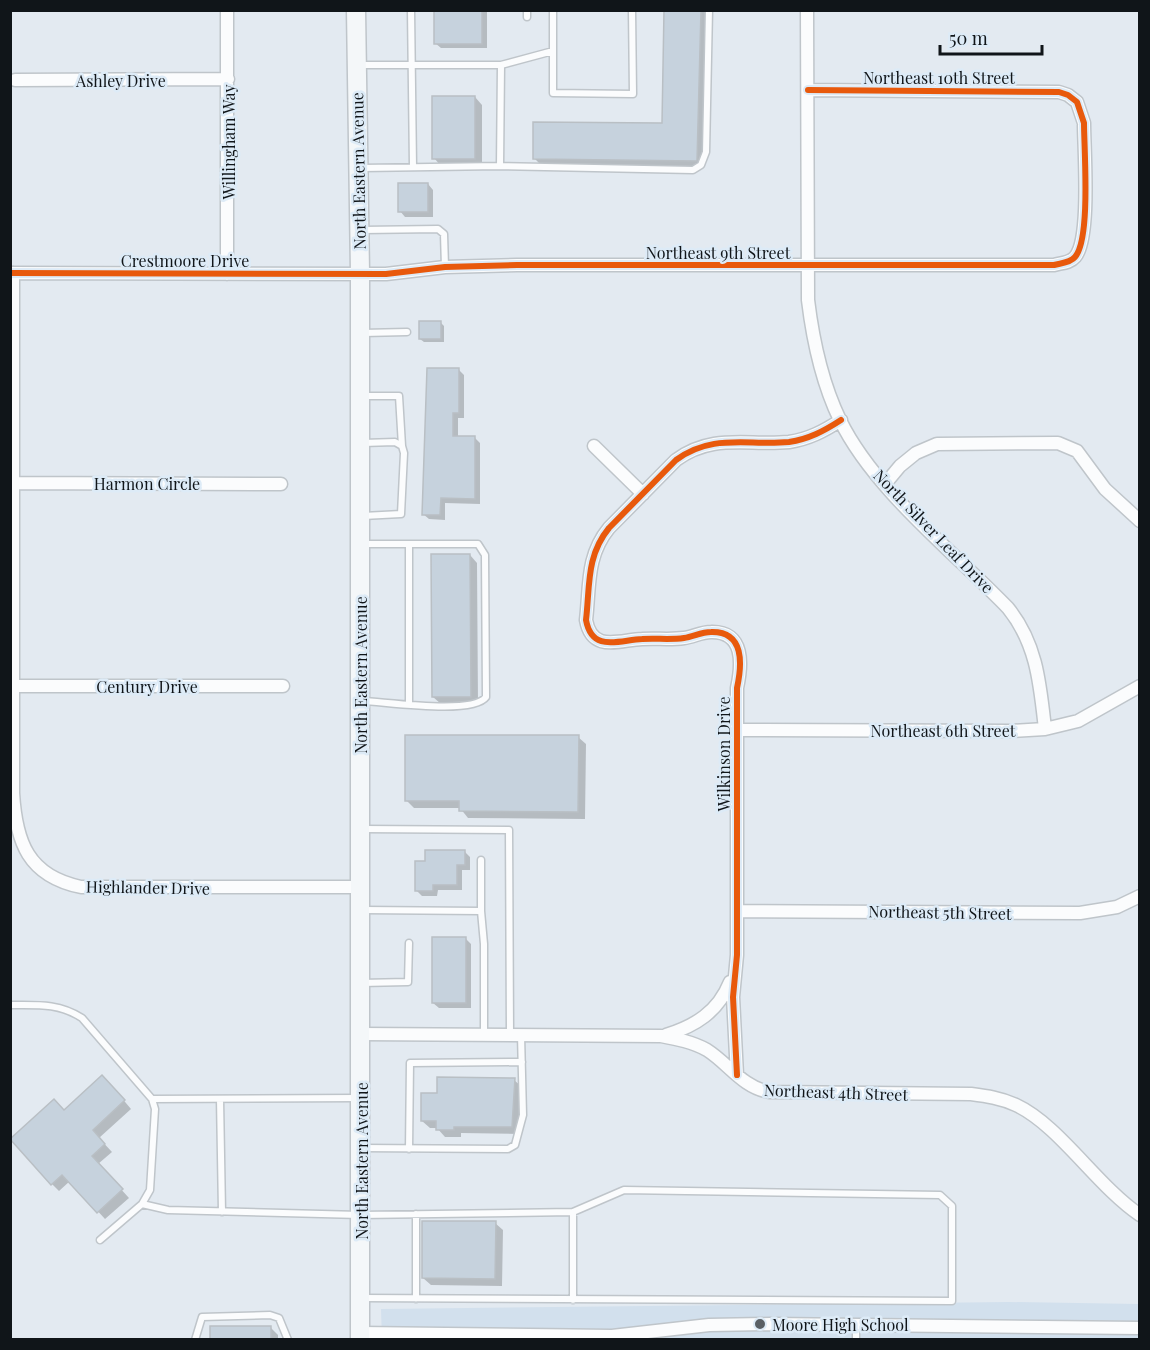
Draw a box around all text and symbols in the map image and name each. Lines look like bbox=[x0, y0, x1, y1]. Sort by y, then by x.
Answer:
scale bar bbox=[940, 18, 1042, 56]
text: 50 m bbox=[949, 26, 988, 50]
street label: Northeast 10th Street bbox=[863, 67, 1015, 88]
street label: Ashley Drive bbox=[75, 70, 166, 91]
street label: Willingham Way bbox=[218, 84, 239, 201]
street label: North Eastern Avenue bbox=[346, 92, 370, 250]
street label: Northeast 9th Street bbox=[646, 242, 791, 263]
street label: Crestmoore Drive bbox=[121, 250, 249, 271]
street label: North Silver Leaf Drive bbox=[869, 465, 999, 597]
street label: Harmon Circle bbox=[94, 473, 200, 494]
street label: North Eastern Avenue bbox=[350, 596, 371, 754]
street label: Century Drive bbox=[96, 676, 198, 697]
street label: Wilkinson Drive bbox=[713, 696, 734, 813]
street label: Northeast 6th Street bbox=[871, 720, 1016, 741]
street label: Highlander Drive bbox=[86, 875, 210, 899]
street label: Northeast 5th Street bbox=[868, 900, 1012, 924]
street label: Northeast 4th Street bbox=[764, 1079, 909, 1105]
street label: North Eastern Avenue bbox=[351, 1082, 372, 1240]
place label: Moore High School bbox=[772, 1314, 909, 1335]
marker: Moore High School bbox=[753, 1317, 767, 1331]

